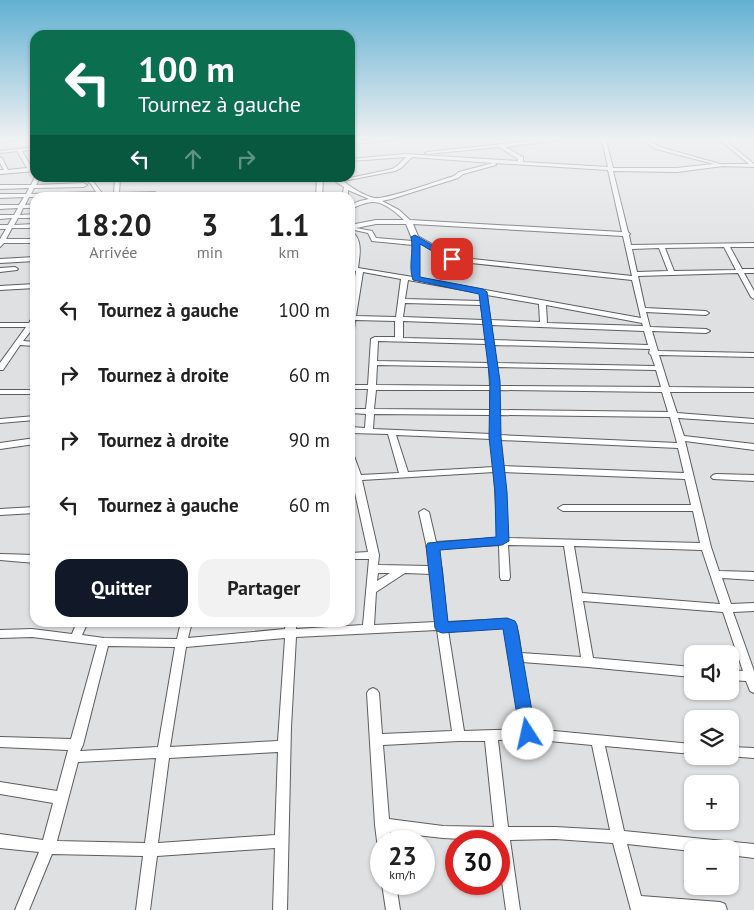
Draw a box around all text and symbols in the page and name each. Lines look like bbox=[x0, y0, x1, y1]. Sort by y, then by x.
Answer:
text: 100 m bbox=[138, 46, 235, 92]
icon: left bbox=[55, 50, 120, 115]
text: Tournez à gauche bbox=[138, 90, 301, 118]
icon: left bbox=[126, 145, 154, 173]
icon: ahead bbox=[179, 145, 207, 173]
icon: right bbox=[232, 145, 260, 173]
text: 18:20 bbox=[75, 205, 151, 244]
text: 3 bbox=[201, 205, 218, 244]
text: 1.1 bbox=[268, 205, 310, 244]
pin bbox=[431, 238, 473, 280]
text: Arrivée bbox=[89, 242, 137, 262]
text: min bbox=[197, 242, 223, 262]
text: km bbox=[279, 242, 299, 262]
icon: arrive bbox=[438, 245, 466, 273]
icon: left bbox=[55, 296, 83, 324]
text: Tournez à gauche bbox=[98, 298, 239, 322]
text: 100 m bbox=[278, 298, 330, 322]
icon: right bbox=[55, 361, 83, 389]
text: Tournez à droite bbox=[98, 363, 229, 387]
text: 60 m bbox=[289, 363, 330, 387]
icon: right bbox=[55, 426, 83, 454]
text: Tournez à droite bbox=[98, 428, 229, 452]
text: 90 m bbox=[289, 428, 330, 452]
icon: left bbox=[55, 491, 83, 519]
text: Tournez à gauche bbox=[98, 493, 239, 517]
text: 60 m bbox=[289, 493, 330, 517]
button: Quitter bbox=[55, 559, 188, 617]
button: Partager bbox=[198, 559, 330, 617]
map controls bbox=[684, 645, 739, 895]
button: sound bbox=[684, 645, 739, 700]
position arrow bbox=[501, 707, 553, 759]
button: layers bbox=[684, 710, 739, 765]
button: + bbox=[684, 775, 739, 830]
speed limit sign: 30 bbox=[445, 830, 510, 895]
text: 23 bbox=[388, 840, 417, 872]
button: − bbox=[684, 840, 739, 895]
text: km/h bbox=[389, 867, 416, 882]

